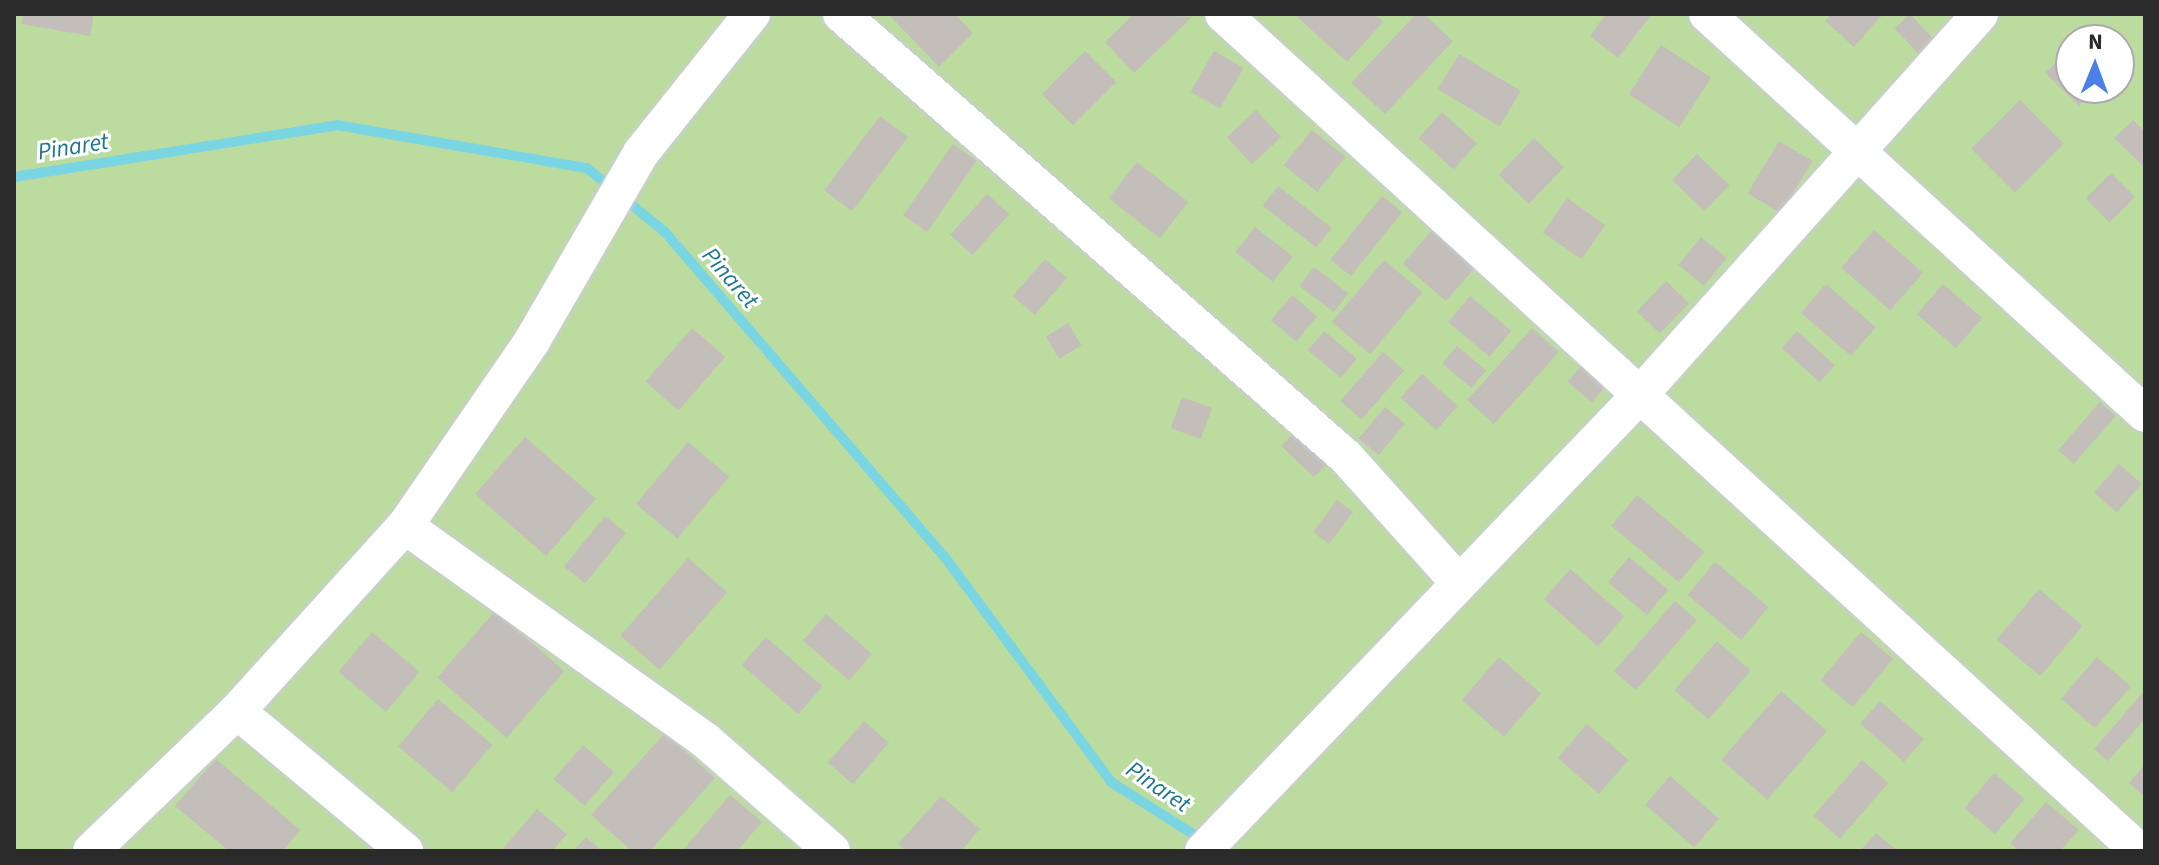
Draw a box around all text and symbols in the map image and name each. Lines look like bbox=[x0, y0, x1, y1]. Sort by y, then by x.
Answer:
north arrow bbox=[2055, 24, 2135, 104]
text: N bbox=[2088, 26, 2103, 58]
water label: Pinaret bbox=[36, 127, 110, 167]
water label: Pinaret bbox=[696, 242, 764, 314]
water label: Pinaret bbox=[1120, 755, 1196, 819]

